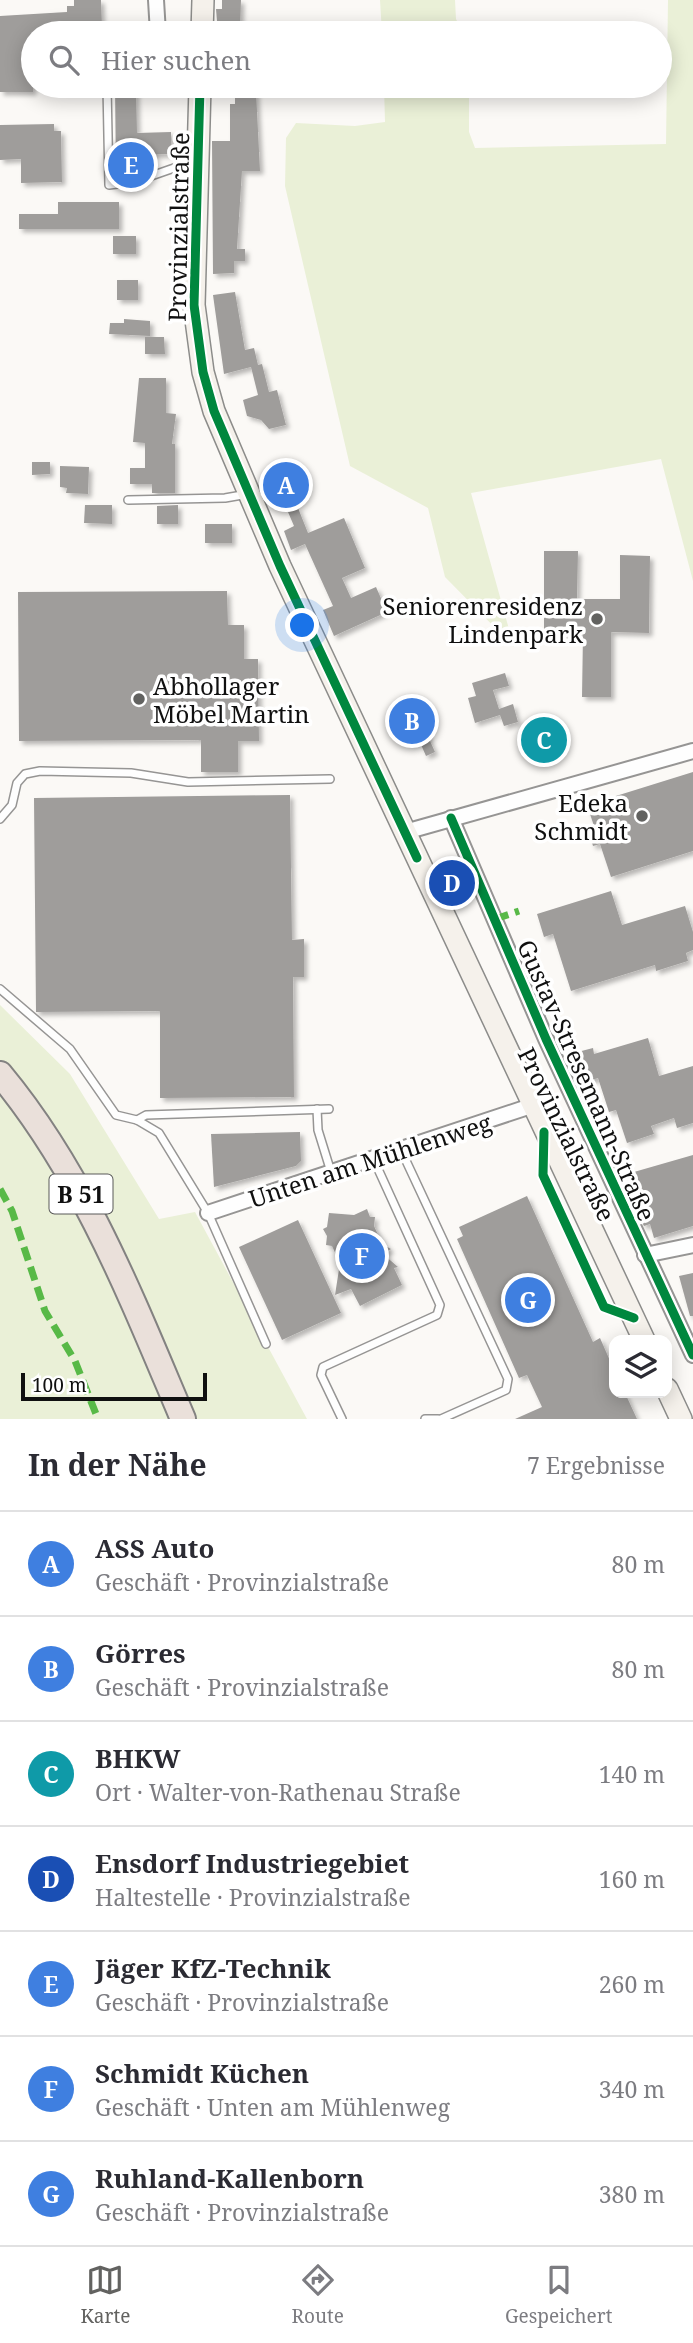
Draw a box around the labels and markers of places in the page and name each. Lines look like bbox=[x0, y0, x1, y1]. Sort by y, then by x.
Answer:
pin: E bbox=[108, 139, 154, 191]
pin: A bbox=[263, 459, 309, 511]
place label: Seniorenresidenz Lindenpark bbox=[383, 589, 584, 650]
marker: Seniorenresidenz Lindenpark bbox=[589, 611, 605, 627]
place label: Abhollager Möbel Martin bbox=[153, 669, 310, 730]
marker: Abhollager Möbel Martin bbox=[131, 691, 147, 707]
pin: B bbox=[389, 695, 435, 747]
pin: C bbox=[521, 714, 567, 766]
place label: Edeka Schmidt bbox=[534, 786, 628, 847]
marker: Edeka Schmidt bbox=[634, 808, 650, 824]
pin: D bbox=[429, 857, 475, 909]
pin: F bbox=[339, 1230, 385, 1282]
pin: G bbox=[505, 1274, 551, 1326]

